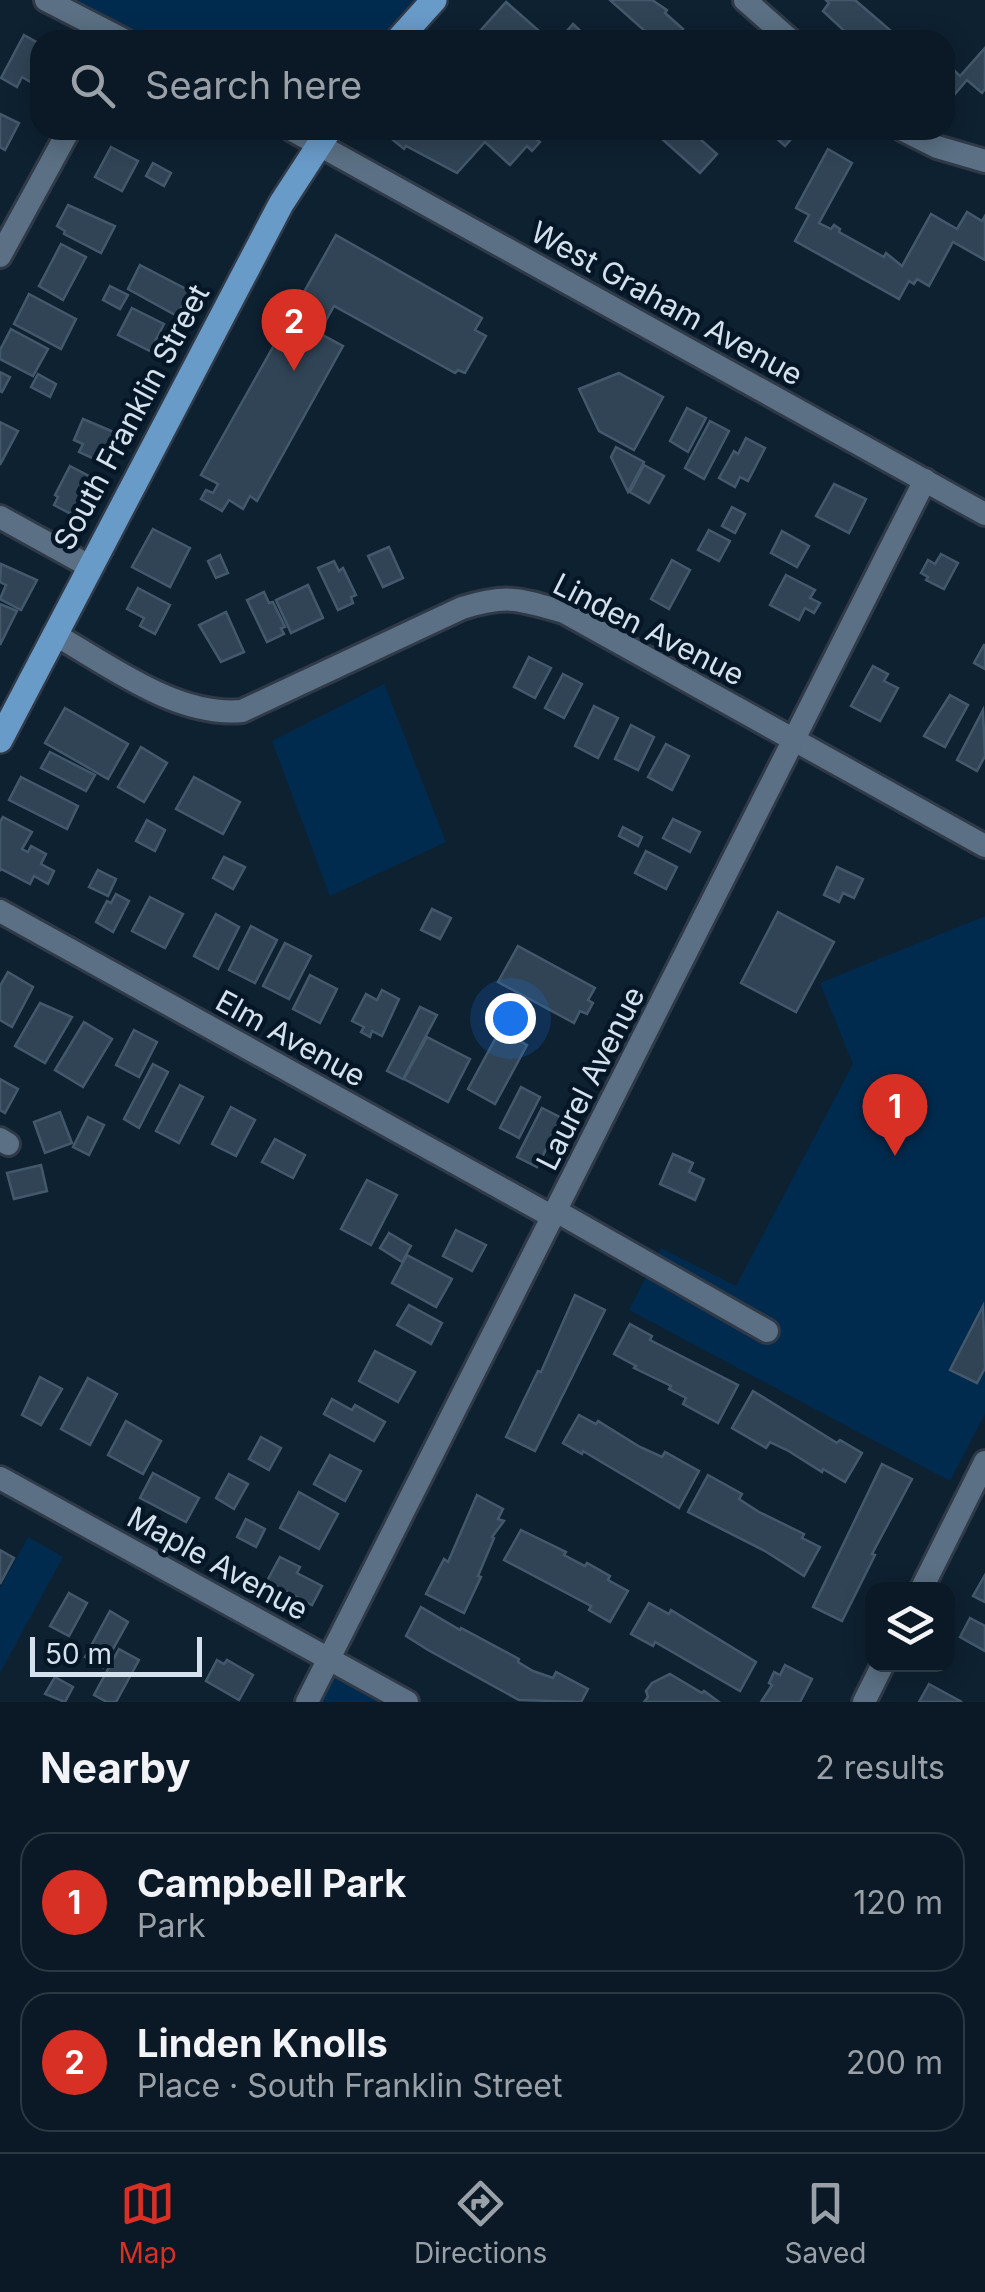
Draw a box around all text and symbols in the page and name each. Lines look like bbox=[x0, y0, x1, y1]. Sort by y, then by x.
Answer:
search box bbox=[30, 30, 955, 140]
icon: search bbox=[65, 58, 120, 113]
text: Search here bbox=[145, 62, 362, 108]
street label: West Graham Avenue bbox=[525, 213, 809, 393]
street label: South Franklin Street bbox=[46, 278, 216, 556]
pin: 2 bbox=[262, 288, 326, 371]
street label: Linden Avenue bbox=[548, 565, 750, 693]
street label: Laurel Avenue bbox=[528, 980, 652, 1176]
street label: Elm Avenue bbox=[210, 982, 372, 1094]
your location bbox=[485, 993, 536, 1044]
pin: 1 bbox=[862, 1074, 928, 1156]
street label: Maple Avenue bbox=[121, 1499, 315, 1627]
map controls bbox=[865, 1582, 955, 1672]
button: layers bbox=[865, 1582, 955, 1672]
scale bar bbox=[30, 1632, 202, 1676]
text: 50 m bbox=[45, 1637, 112, 1671]
text: Nearby bbox=[40, 1742, 191, 1793]
text: 2 results bbox=[815, 1748, 945, 1787]
text: Campbell Park bbox=[137, 1860, 406, 1906]
text: 1 bbox=[68, 1883, 81, 1922]
text: 120 m bbox=[853, 1883, 943, 1922]
text: Park bbox=[137, 1906, 206, 1945]
text: Linden Knolls bbox=[137, 2020, 388, 2066]
text: 2 bbox=[64, 2043, 85, 2082]
text: 200 m bbox=[846, 2043, 943, 2082]
text: Place · South Franklin Street bbox=[137, 2066, 562, 2105]
tab: Map bbox=[119, 2176, 177, 2270]
tab: Directions bbox=[414, 2176, 547, 2270]
tab: Saved bbox=[784, 2176, 866, 2270]

